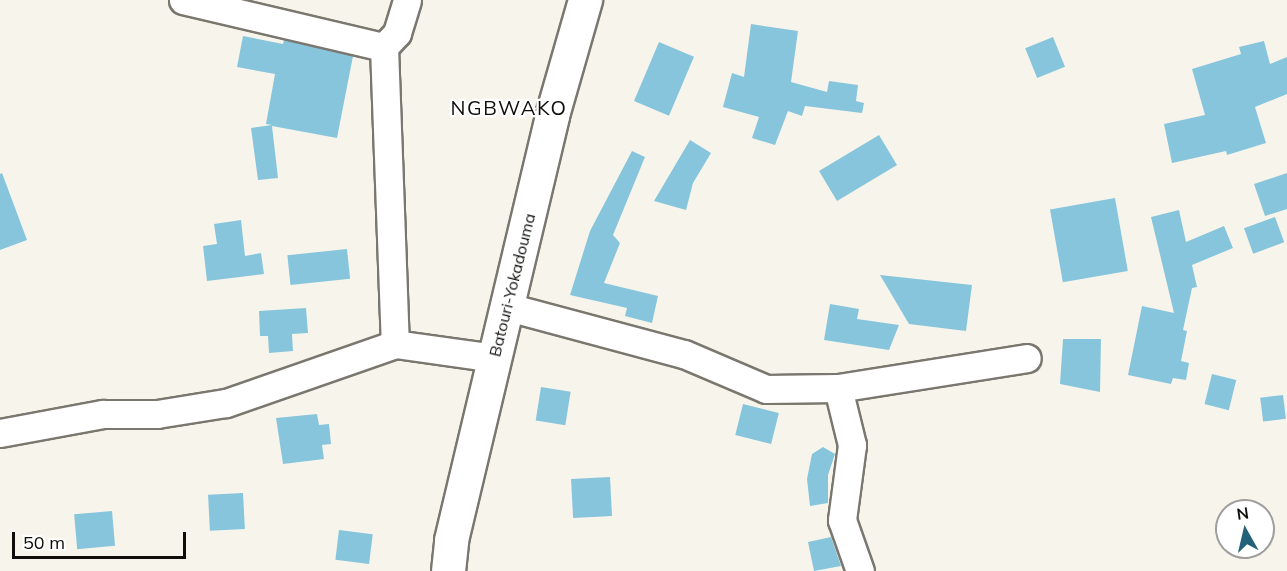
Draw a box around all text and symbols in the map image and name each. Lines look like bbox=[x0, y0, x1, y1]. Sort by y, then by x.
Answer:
district label: NGBWAKO bbox=[451, 95, 567, 119]
street label: Batouri-Yokadouma bbox=[485, 211, 539, 359]
north arrow bbox=[1215, 499, 1275, 559]
text: N bbox=[1235, 502, 1250, 524]
scale bar bbox=[15, 520, 189, 558]
text: 50 m bbox=[23, 531, 65, 554]

